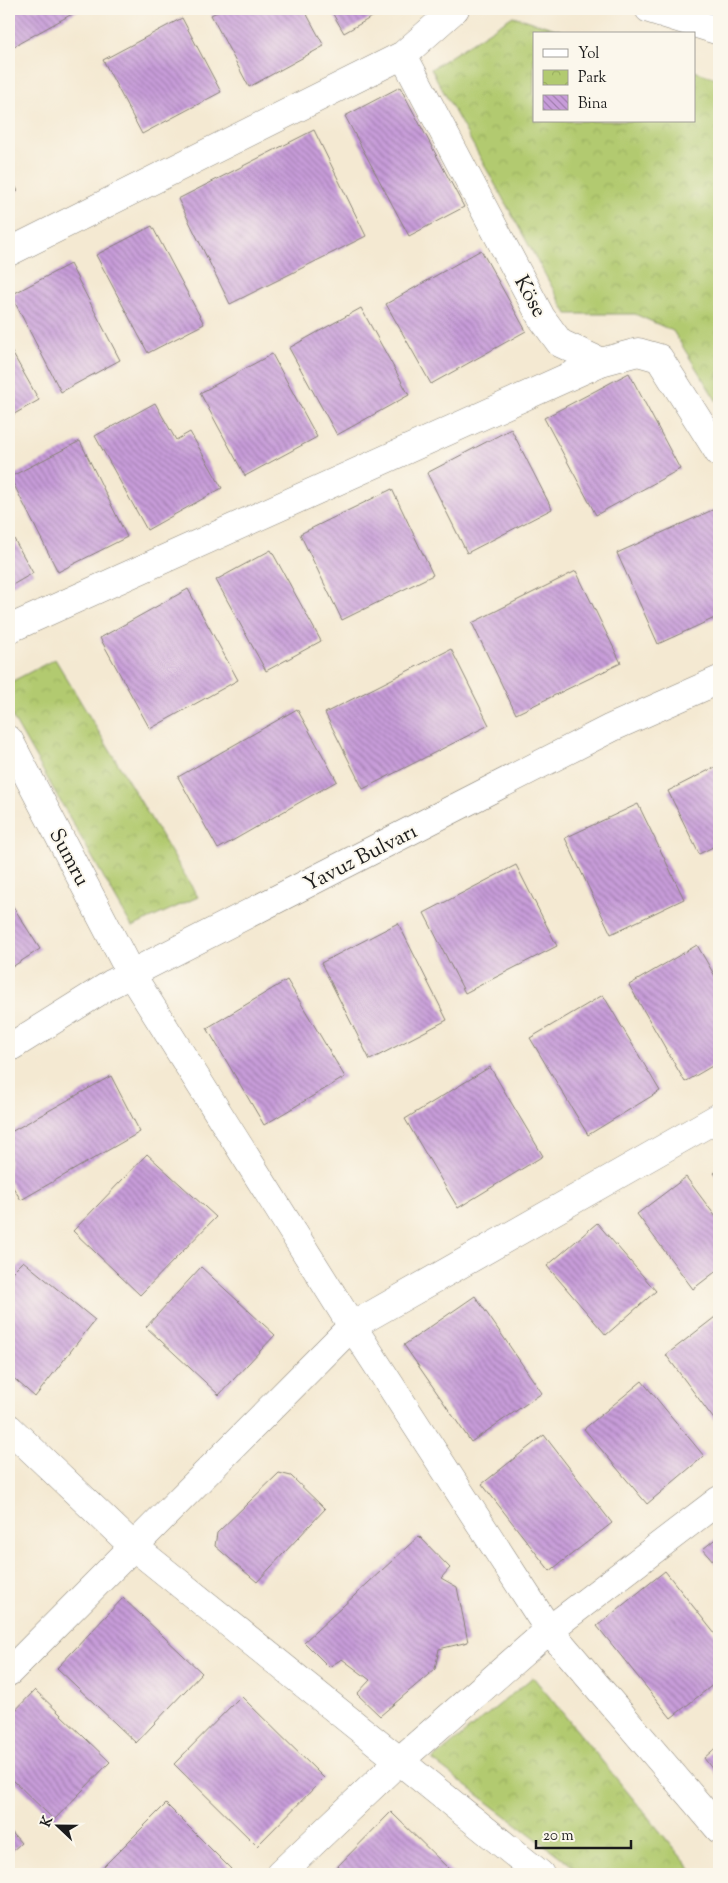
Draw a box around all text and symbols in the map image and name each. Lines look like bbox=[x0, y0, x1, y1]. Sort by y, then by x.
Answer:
legend bbox=[533, 32, 696, 122]
text: Yol bbox=[578, 44, 600, 65]
text: Park bbox=[578, 68, 607, 89]
text: Bina bbox=[578, 94, 608, 115]
street label: Köse bbox=[506, 271, 553, 323]
street label: Yavuz Bulvarı bbox=[299, 817, 423, 900]
street label: Sumru bbox=[40, 824, 96, 892]
north arrow bbox=[32, 1800, 82, 1850]
text: K bbox=[37, 1813, 59, 1830]
scale bar bbox=[536, 1818, 630, 1850]
text: 20 m bbox=[543, 1826, 574, 1847]

